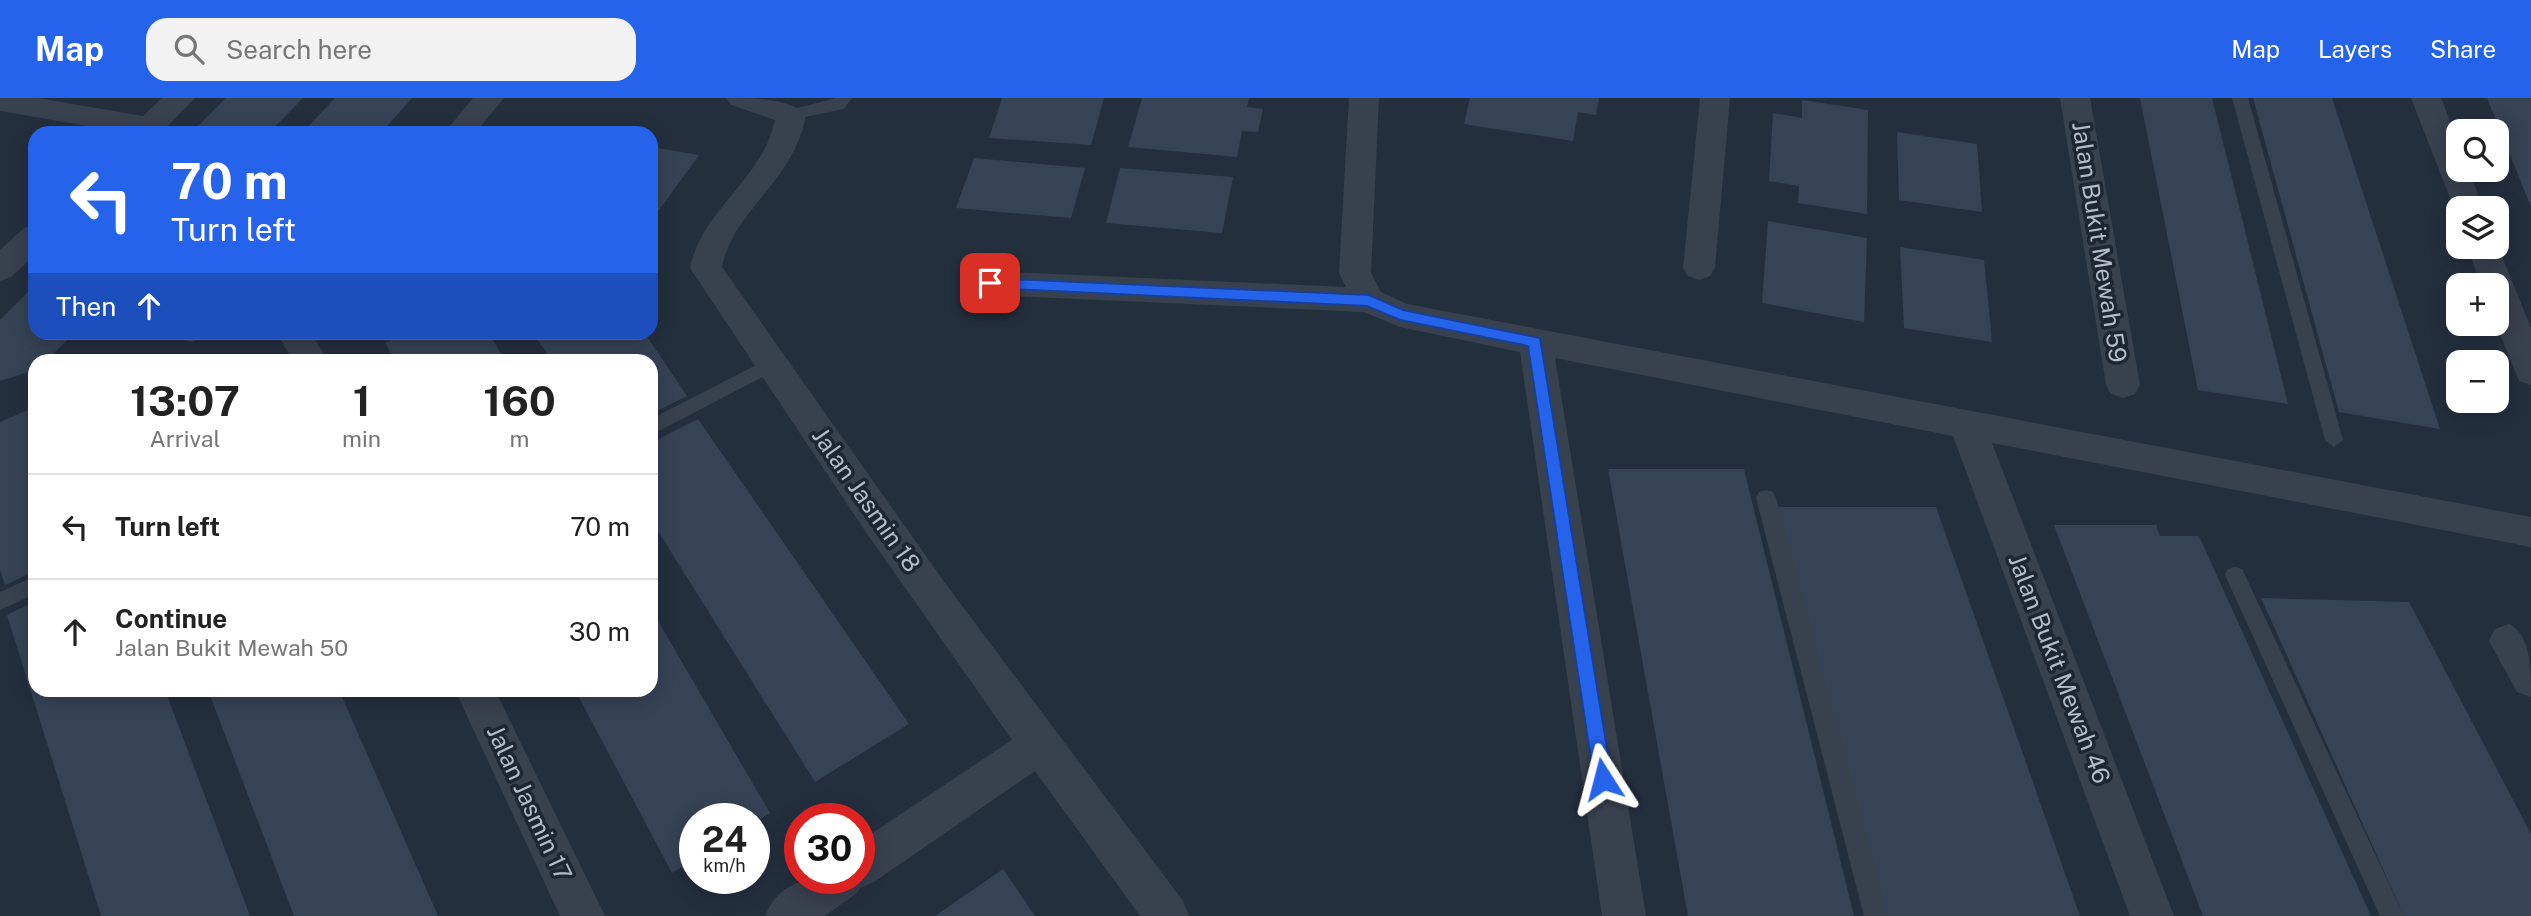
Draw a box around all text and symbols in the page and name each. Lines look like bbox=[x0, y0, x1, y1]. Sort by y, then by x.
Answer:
search box bbox=[146, 18, 636, 81]
text: Map bbox=[35, 30, 104, 68]
icon: search bbox=[170, 30, 208, 68]
text: Search here bbox=[226, 34, 372, 65]
text: Map bbox=[2231, 35, 2280, 63]
text: Layers bbox=[2318, 35, 2392, 63]
text: Share bbox=[2430, 35, 2496, 63]
street label: Jalan Bukit Mewah 59 bbox=[2067, 119, 2133, 364]
map controls bbox=[2446, 119, 2509, 413]
button: search bbox=[2446, 119, 2509, 182]
text: 70 m bbox=[171, 152, 288, 210]
icon: left bbox=[56, 154, 147, 245]
button: layers bbox=[2446, 196, 2509, 259]
text: Turn left bbox=[171, 211, 296, 248]
pin bbox=[960, 253, 1020, 313]
icon: arrive bbox=[971, 264, 1009, 302]
button: + bbox=[2446, 273, 2509, 336]
icon: ahead bbox=[130, 287, 168, 325]
text: Then bbox=[56, 291, 116, 322]
button: − bbox=[2446, 350, 2509, 413]
text: 13:07 bbox=[130, 376, 240, 425]
text: 1 bbox=[353, 376, 371, 425]
text: 160 bbox=[483, 376, 556, 425]
street label: Jalan Jasmin 18 bbox=[807, 422, 927, 577]
text: Arrival bbox=[150, 425, 221, 452]
text: min bbox=[342, 425, 381, 452]
text: m bbox=[510, 425, 530, 452]
icon: left bbox=[56, 508, 94, 546]
text: Turn left bbox=[115, 511, 220, 542]
text: 70 m bbox=[570, 511, 630, 542]
street label: Jalan Bukit Mewah 46 bbox=[2003, 550, 2117, 787]
text: Continue bbox=[115, 603, 227, 634]
icon: ahead bbox=[56, 613, 94, 651]
text: 30 m bbox=[569, 616, 630, 647]
text: Jalan Bukit Mewah 50 bbox=[115, 634, 348, 661]
street label: Jalan Jasmin 17 bbox=[482, 721, 578, 885]
position arrow bbox=[1566, 742, 1640, 816]
speed limit sign: 30 bbox=[784, 803, 875, 894]
text: 24 bbox=[702, 819, 747, 860]
text: km/h bbox=[703, 855, 746, 876]

